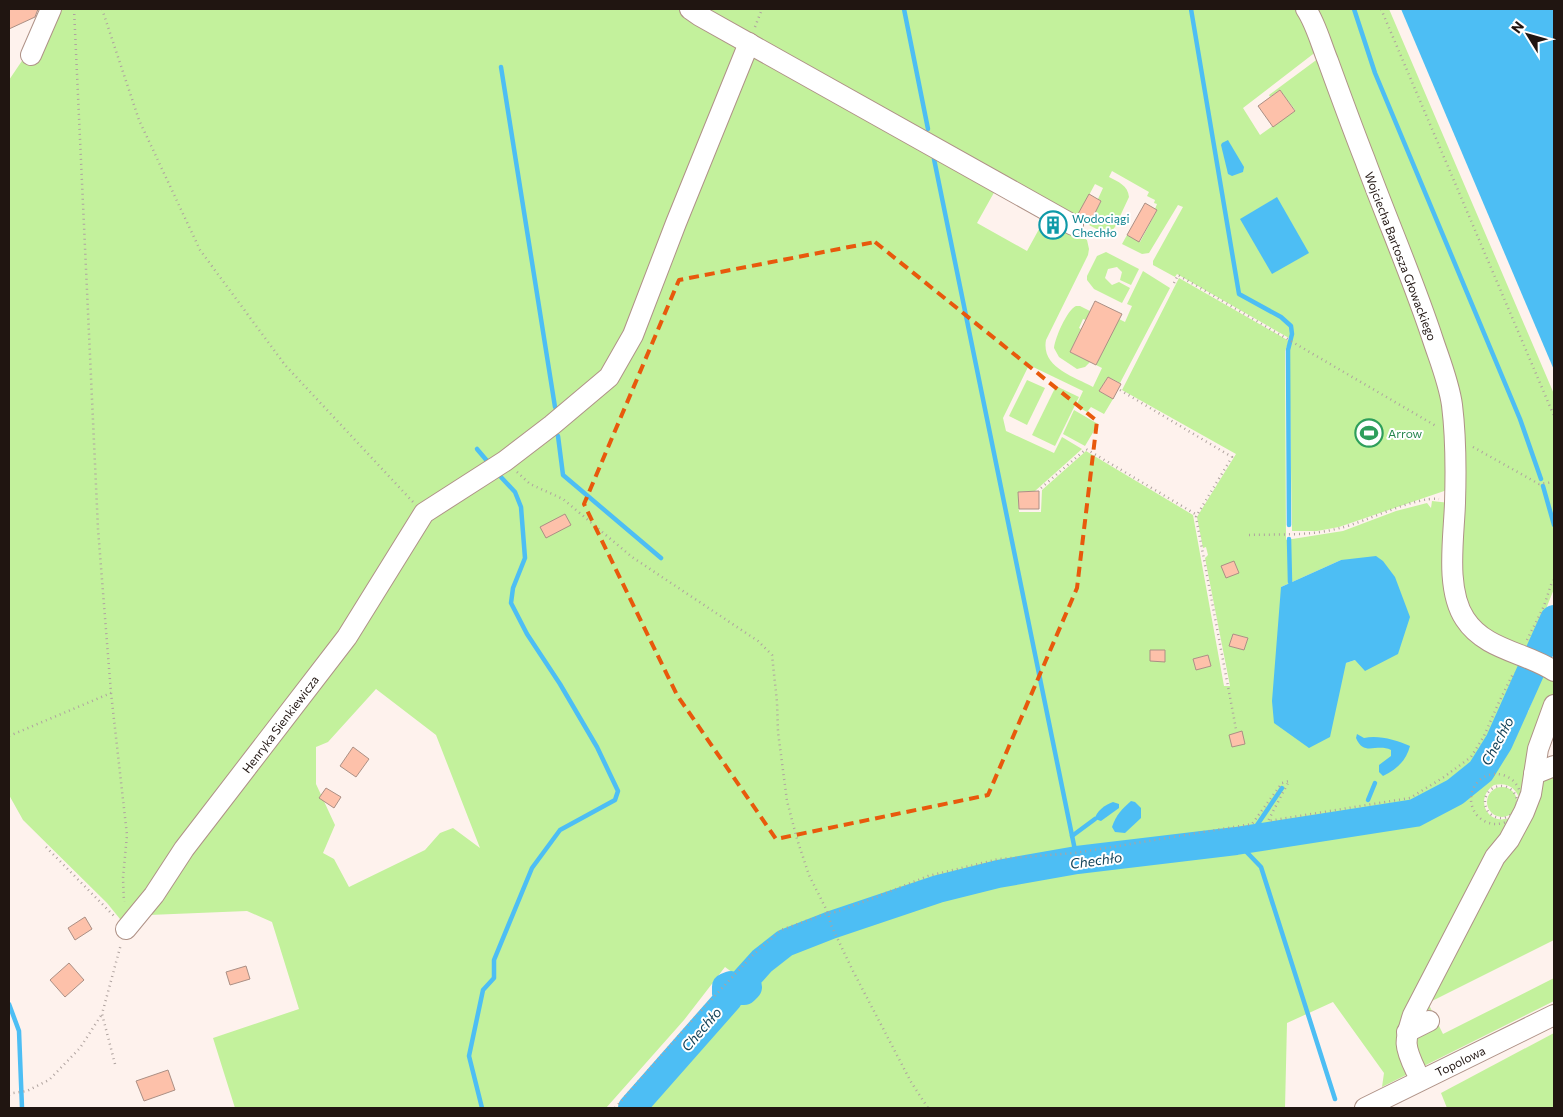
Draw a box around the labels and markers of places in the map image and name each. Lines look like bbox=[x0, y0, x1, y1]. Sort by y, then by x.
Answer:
building icon: Wodociągi Chechło bbox=[1038, 210, 1068, 240]
place label: Wodociągi Chechło bbox=[1072, 211, 1130, 239]
sports icon: Arrow bbox=[1354, 418, 1384, 448]
place label: Arrow bbox=[1388, 426, 1423, 440]

